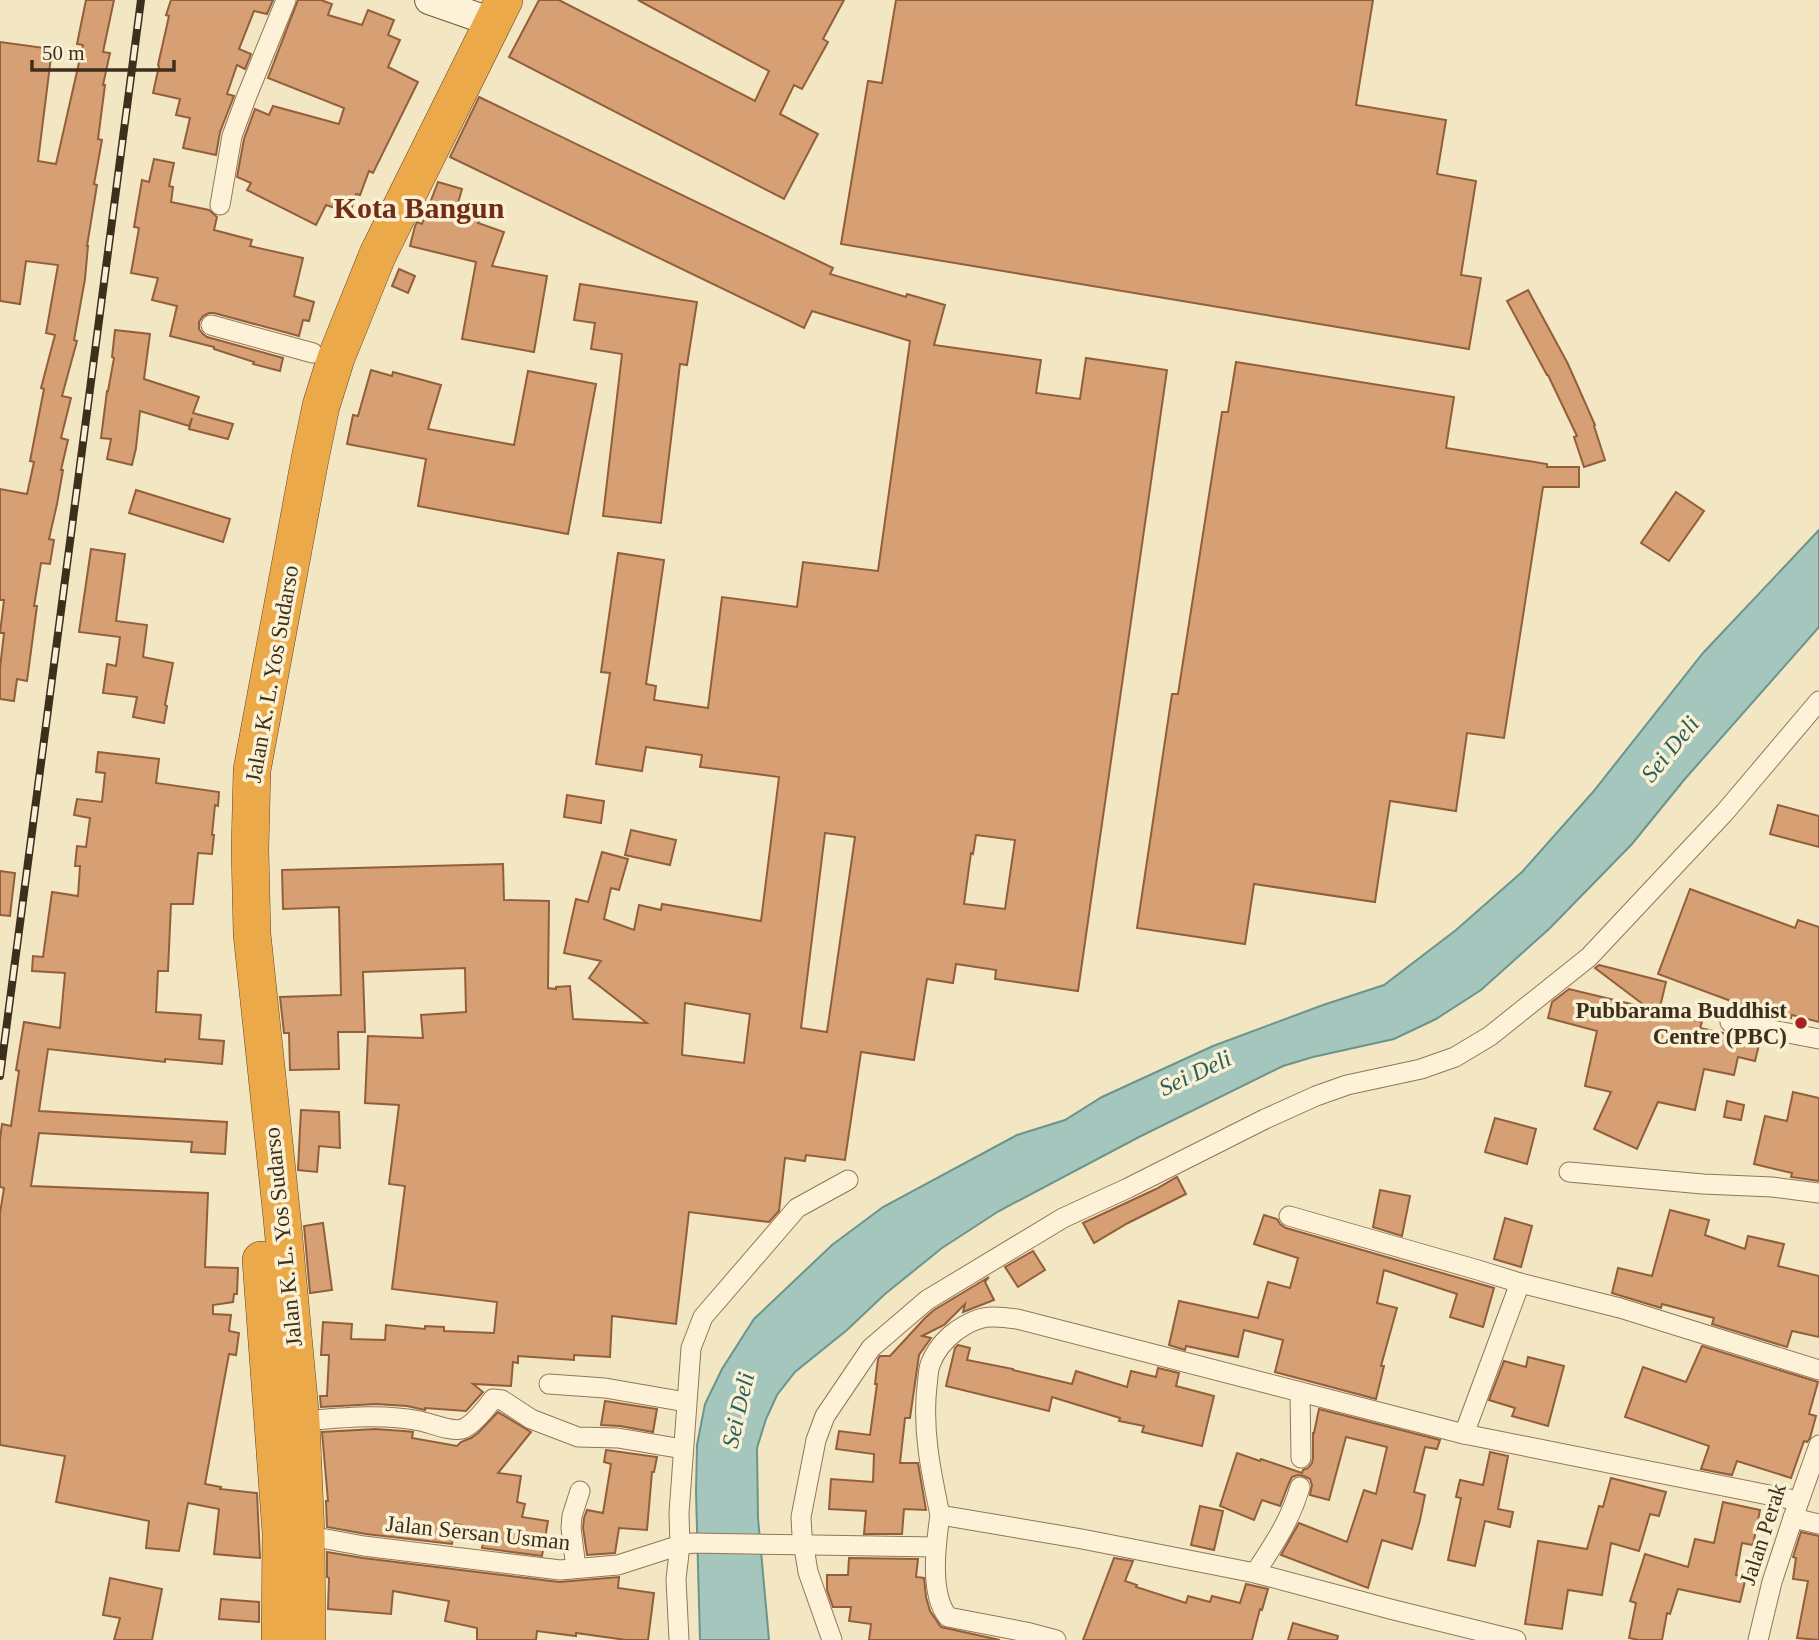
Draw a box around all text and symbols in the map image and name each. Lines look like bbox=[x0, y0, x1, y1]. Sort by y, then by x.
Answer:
scale bar bbox=[32, 28, 173, 72]
text: 50 m bbox=[42, 41, 85, 65]
district label: Kota Bangun bbox=[334, 191, 505, 224]
street label: Jalan K. L. Yos Sudarso bbox=[241, 563, 303, 785]
water label: Sei Deli bbox=[1636, 711, 1704, 787]
place label: Pubbarama Buddhist Centre (PBC) bbox=[1575, 998, 1787, 1049]
marker: Pubbarama Buddhist Centre (PBC) bbox=[1793, 1015, 1809, 1031]
water label: Sei Deli bbox=[1155, 1045, 1235, 1101]
street label: Jalan K. L. Yos Sudarso bbox=[259, 1126, 307, 1348]
water label: Sei Deli bbox=[717, 1370, 759, 1450]
street label: Jalan Perak bbox=[1735, 1480, 1791, 1588]
street label: Jalan Sersan Usman bbox=[385, 1511, 572, 1555]

